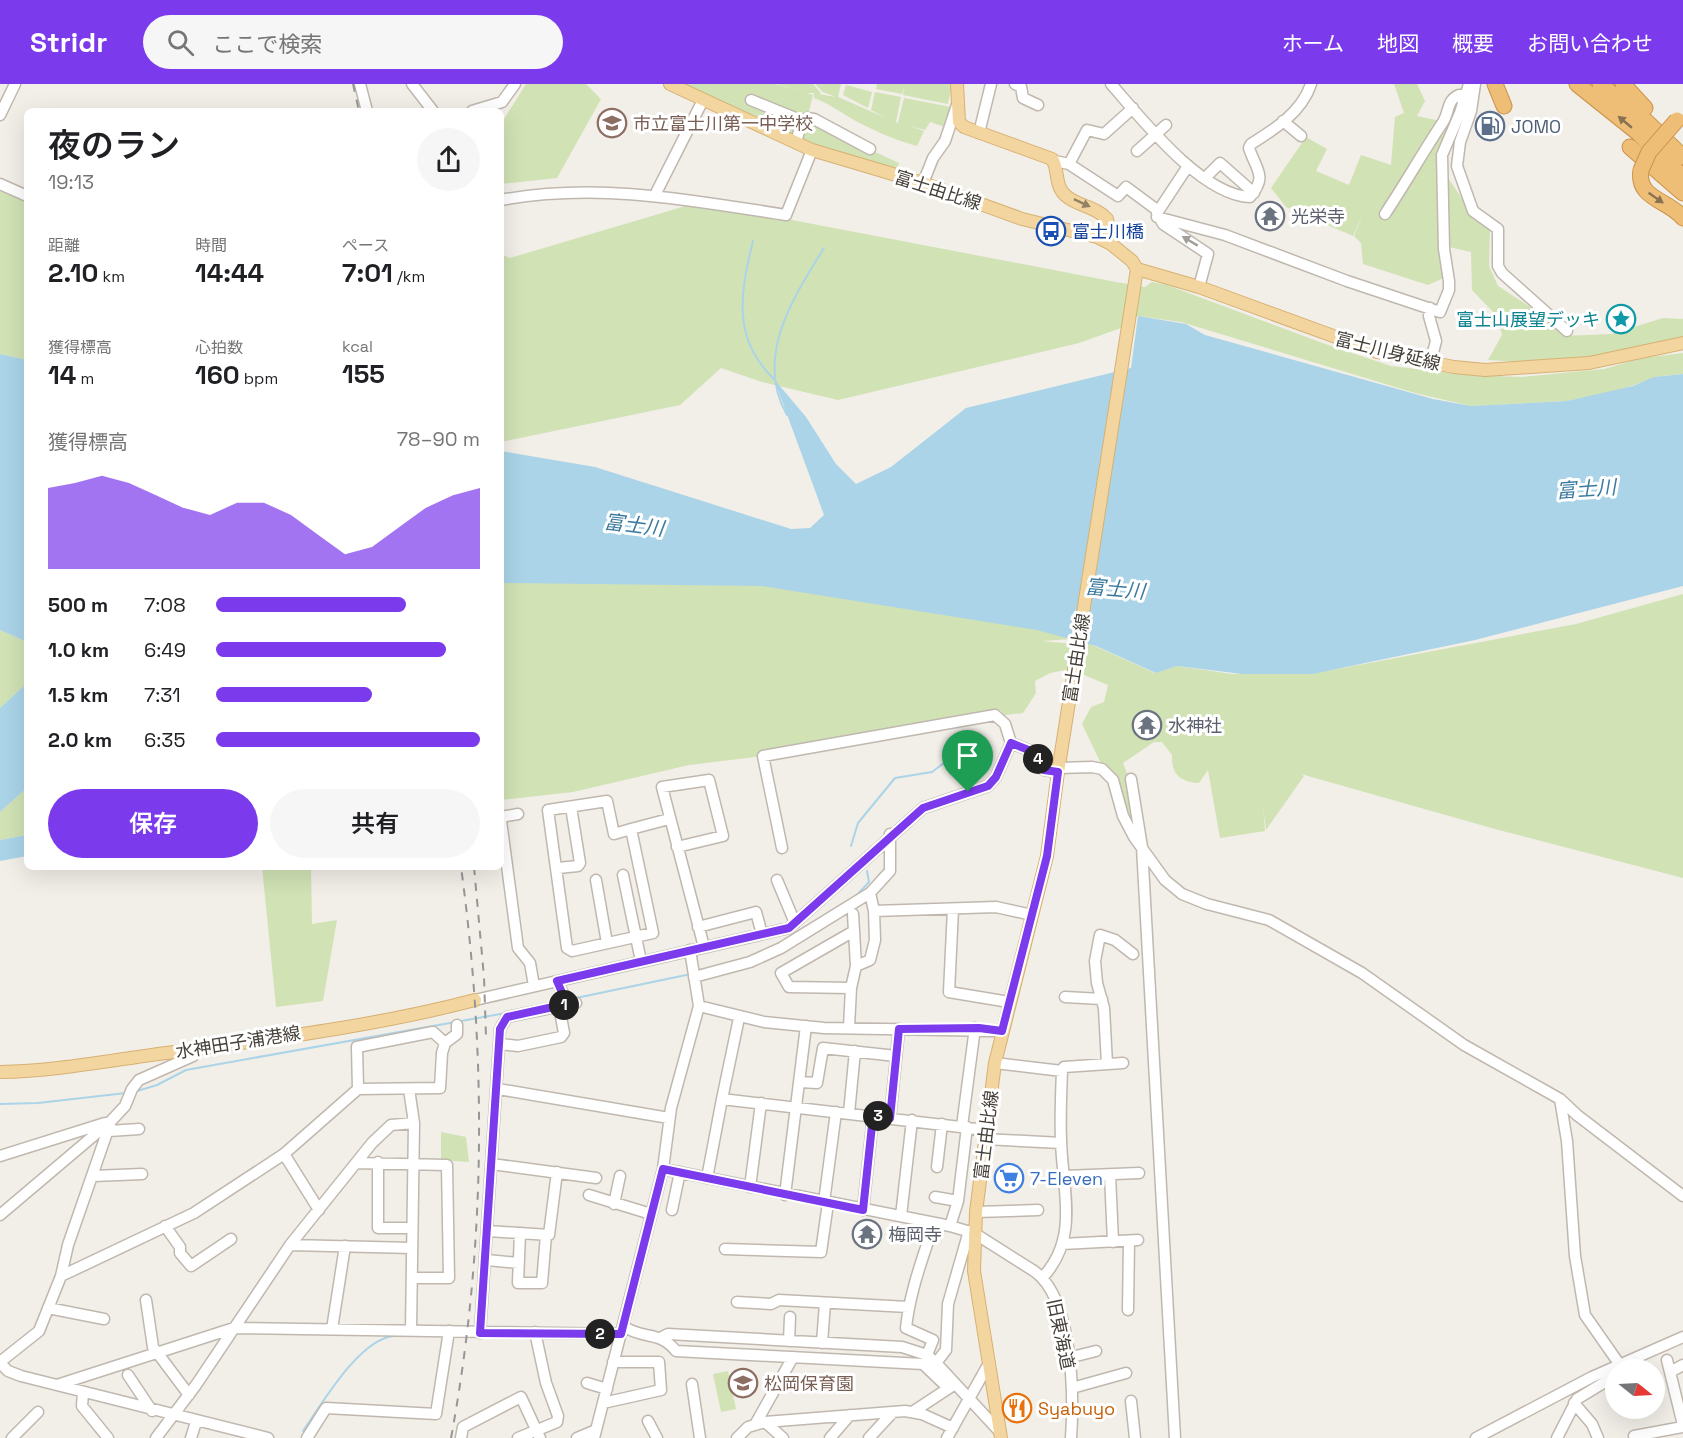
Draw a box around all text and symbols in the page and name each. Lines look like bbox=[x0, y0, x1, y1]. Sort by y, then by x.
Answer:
search box bbox=[143, 15, 563, 69]
text: Stridr bbox=[30, 24, 107, 60]
icon: search bbox=[164, 26, 197, 59]
text: ここで検索 bbox=[212, 30, 322, 58]
text: ホーム bbox=[1282, 30, 1344, 57]
text: 地図 bbox=[1377, 30, 1419, 57]
text: 概要 bbox=[1452, 30, 1494, 57]
text: お問い合わせ bbox=[1527, 30, 1653, 57]
school or university icon: 市立富士川第一中学校 bbox=[596, 107, 628, 139]
fuel station icon: JOMO bbox=[1474, 110, 1506, 142]
place label: 市立富士川第一中学校 bbox=[633, 112, 813, 135]
place label: JOMO bbox=[1511, 115, 1561, 138]
one-way arrow bbox=[1618, 116, 1633, 129]
text: 夜のラン bbox=[48, 125, 180, 167]
button: share bbox=[417, 128, 480, 191]
street label: 富士由比線 bbox=[892, 165, 984, 215]
text: 19:13 bbox=[48, 169, 94, 195]
one-way arrow bbox=[1647, 192, 1663, 204]
one-way arrow bbox=[1073, 199, 1090, 208]
temple icon: 光栄寺 bbox=[1254, 200, 1286, 232]
place label: 光栄寺 bbox=[1291, 205, 1345, 228]
bus stop icon: 富士川橋 bbox=[1035, 215, 1067, 247]
place label: 富士川橋 bbox=[1072, 220, 1144, 243]
text: 距離 bbox=[48, 235, 80, 256]
text: 時間 bbox=[195, 235, 227, 256]
text: ペース bbox=[342, 235, 389, 256]
one-way arrow bbox=[1182, 235, 1198, 246]
text: 2.10 bbox=[48, 256, 98, 290]
text: 14:44 bbox=[195, 256, 264, 290]
text: 7:01 bbox=[342, 256, 393, 290]
text: km bbox=[98, 266, 125, 287]
text: /km bbox=[393, 266, 425, 287]
place icon: 富士山展望デッキ bbox=[1605, 303, 1637, 335]
place label: 富士山展望デッキ bbox=[1456, 308, 1600, 331]
street label: 富士川身延線 bbox=[1333, 327, 1443, 375]
text: kcal bbox=[342, 336, 373, 357]
text: 獲得標高 bbox=[48, 337, 112, 358]
text: 心拍数 bbox=[195, 337, 243, 358]
text: 155 bbox=[342, 357, 385, 391]
text: 14 bbox=[48, 358, 76, 392]
text: 160 bbox=[195, 358, 240, 392]
text: m bbox=[76, 368, 94, 389]
text: bpm bbox=[240, 368, 278, 389]
text: 78–90 m bbox=[397, 426, 480, 452]
text: 獲得標高 bbox=[48, 429, 128, 455]
water label: 富士川 bbox=[1555, 474, 1619, 504]
water label: 富士川 bbox=[603, 508, 667, 542]
water label: 富士川 bbox=[1084, 573, 1148, 605]
text: 500 m bbox=[48, 592, 108, 618]
text: 7:08 bbox=[144, 592, 186, 618]
street label: 富士由比線 bbox=[1058, 612, 1094, 704]
text: 1.0 km bbox=[48, 637, 109, 663]
text: 6:49 bbox=[144, 637, 186, 663]
text: 1.5 km bbox=[48, 682, 108, 708]
text: 7:31 bbox=[144, 682, 181, 708]
temple icon: 水神社 bbox=[1131, 709, 1163, 741]
place label: 水神社 bbox=[1168, 714, 1222, 737]
text: 2.0 km bbox=[48, 727, 112, 753]
text: 6:35 bbox=[144, 727, 185, 753]
pin bbox=[942, 730, 993, 792]
icon: arrive bbox=[951, 739, 984, 772]
pin: 4 bbox=[1023, 744, 1053, 774]
text: 4 bbox=[1033, 748, 1043, 769]
button: 保存 bbox=[48, 789, 258, 858]
button: 共有 bbox=[270, 789, 480, 858]
pin: 1 bbox=[549, 990, 579, 1020]
text: 1 bbox=[560, 994, 568, 1015]
street label: 水神田子浦港線 bbox=[174, 1021, 302, 1063]
street label: 富士由比線 bbox=[969, 1089, 1003, 1181]
pin: 3 bbox=[863, 1101, 893, 1131]
text: 3 bbox=[873, 1105, 883, 1126]
supermarket icon: 7-Eleven bbox=[993, 1162, 1025, 1194]
place label: 7-Eleven bbox=[1030, 1167, 1103, 1190]
temple icon: 梅岡寺 bbox=[851, 1218, 883, 1250]
place label: 梅岡寺 bbox=[888, 1223, 942, 1246]
street label: 旧東海道 bbox=[1042, 1296, 1080, 1372]
pin: 2 bbox=[585, 1319, 615, 1349]
text: 2 bbox=[595, 1323, 605, 1344]
north arrow bbox=[1605, 1359, 1665, 1419]
map controls bbox=[1605, 1359, 1665, 1419]
school or university icon: 松岡保育園 bbox=[727, 1367, 759, 1399]
place label: 松岡保育園 bbox=[764, 1372, 854, 1395]
restaurant icon: Syabuyo bbox=[1001, 1392, 1033, 1424]
place label: Syabuyo bbox=[1038, 1397, 1115, 1420]

